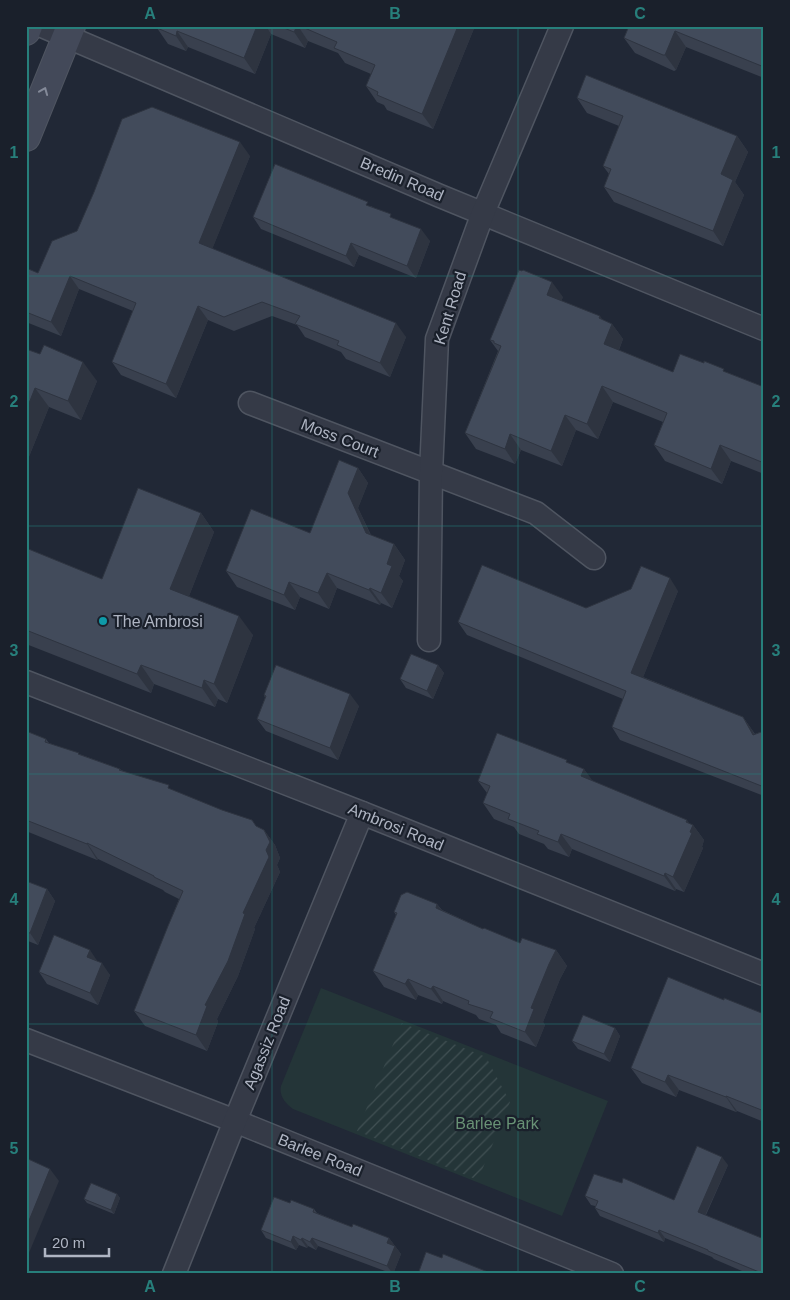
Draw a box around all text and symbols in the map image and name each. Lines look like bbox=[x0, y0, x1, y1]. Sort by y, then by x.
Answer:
text: A bbox=[144, 5, 156, 22]
text: B bbox=[389, 5, 401, 22]
text: C bbox=[634, 5, 646, 22]
one-way arrow bbox=[39, 88, 49, 96]
text: 1 bbox=[10, 144, 19, 161]
text: 1 bbox=[772, 144, 781, 161]
street label: Bredin Road bbox=[358, 154, 446, 204]
street label: Kent Road bbox=[431, 269, 469, 347]
text: 2 bbox=[10, 393, 19, 410]
text: 2 bbox=[772, 393, 781, 410]
street label: Moss Court bbox=[299, 415, 382, 461]
place label: The Ambrosi bbox=[113, 613, 203, 630]
marker: The Ambrosi bbox=[97, 615, 109, 627]
text: 3 bbox=[10, 642, 19, 659]
text: 3 bbox=[772, 642, 781, 659]
street label: Ambrosi Road bbox=[346, 800, 446, 854]
text: 4 bbox=[10, 891, 19, 908]
text: 4 bbox=[772, 891, 781, 908]
street label: Agassiz Road bbox=[241, 994, 293, 1092]
park label: Barlee Park bbox=[455, 1115, 540, 1132]
street label: Barlee Road bbox=[276, 1130, 364, 1180]
text: 5 bbox=[10, 1140, 19, 1157]
text: 5 bbox=[772, 1140, 781, 1157]
scale bar bbox=[45, 1225, 109, 1257]
text: 20 m bbox=[52, 1234, 85, 1251]
text: A bbox=[144, 1278, 156, 1295]
text: B bbox=[389, 1278, 401, 1295]
text: C bbox=[634, 1278, 646, 1295]

